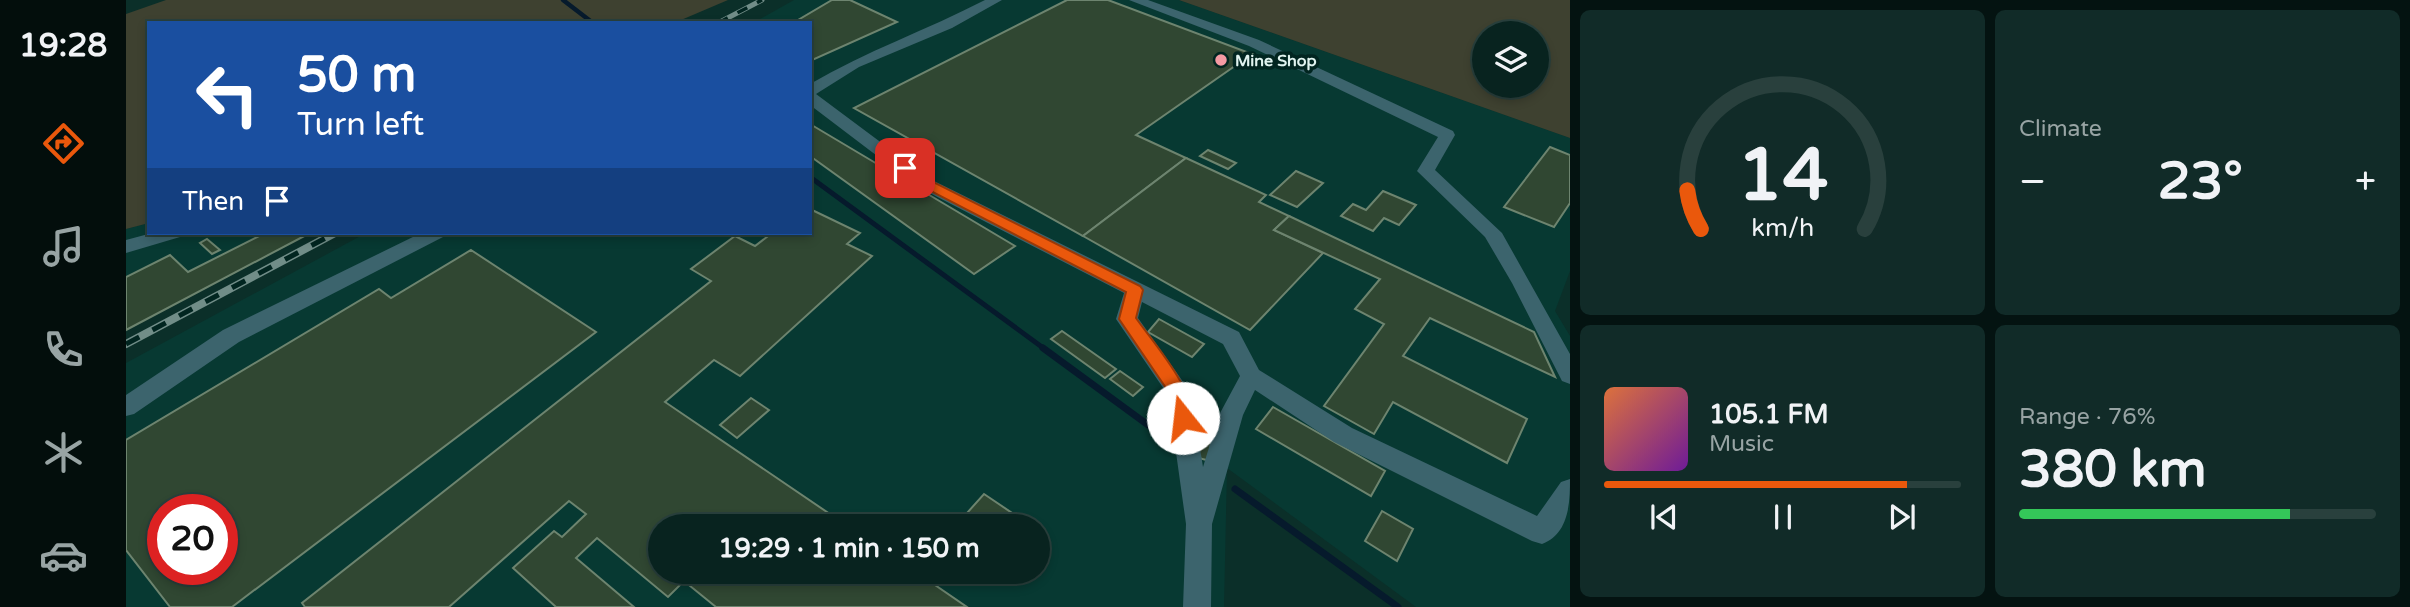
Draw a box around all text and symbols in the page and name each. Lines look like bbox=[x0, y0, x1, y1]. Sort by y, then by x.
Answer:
map controls bbox=[1472, 21, 1549, 98]
button: layers bbox=[1472, 21, 1549, 98]
text: 19:28 bbox=[19, 27, 107, 65]
text: 50 m bbox=[297, 46, 416, 105]
icon: left bbox=[182, 49, 273, 140]
place label: Mine Shop bbox=[1235, 51, 1317, 71]
marker: Mine Shop bbox=[1213, 52, 1229, 68]
text: Turn left bbox=[297, 106, 424, 144]
text: Climate bbox=[2019, 115, 2102, 143]
icon: directions bbox=[39, 119, 88, 168]
text: 14 bbox=[1737, 132, 1828, 220]
pin bbox=[875, 138, 935, 198]
icon: arrive bbox=[886, 149, 924, 187]
text: 23° bbox=[2158, 150, 2243, 213]
text: − bbox=[2019, 159, 2046, 205]
text: + bbox=[2355, 159, 2376, 205]
icon: arrive bbox=[258, 182, 296, 220]
text: Then bbox=[182, 186, 244, 217]
text: km/h bbox=[1751, 212, 1814, 242]
icon: music bbox=[39, 222, 88, 271]
icon: phone bbox=[39, 325, 88, 374]
position arrow bbox=[1146, 381, 1220, 455]
text: 105.1 FM bbox=[1709, 399, 1829, 430]
text: Range · 76% bbox=[2019, 403, 2155, 431]
icon: climate bbox=[39, 428, 88, 477]
text: Music bbox=[1709, 430, 1774, 458]
text: 380 km bbox=[2019, 438, 2207, 501]
speed limit sign: 20 bbox=[147, 494, 238, 585]
icon: previous bbox=[1645, 498, 1683, 536]
icon: pause bbox=[1764, 498, 1802, 536]
icon: next bbox=[1883, 498, 1921, 536]
icon: car bbox=[39, 531, 88, 580]
text: 19:29 · 1 min · 150 m bbox=[718, 533, 980, 564]

